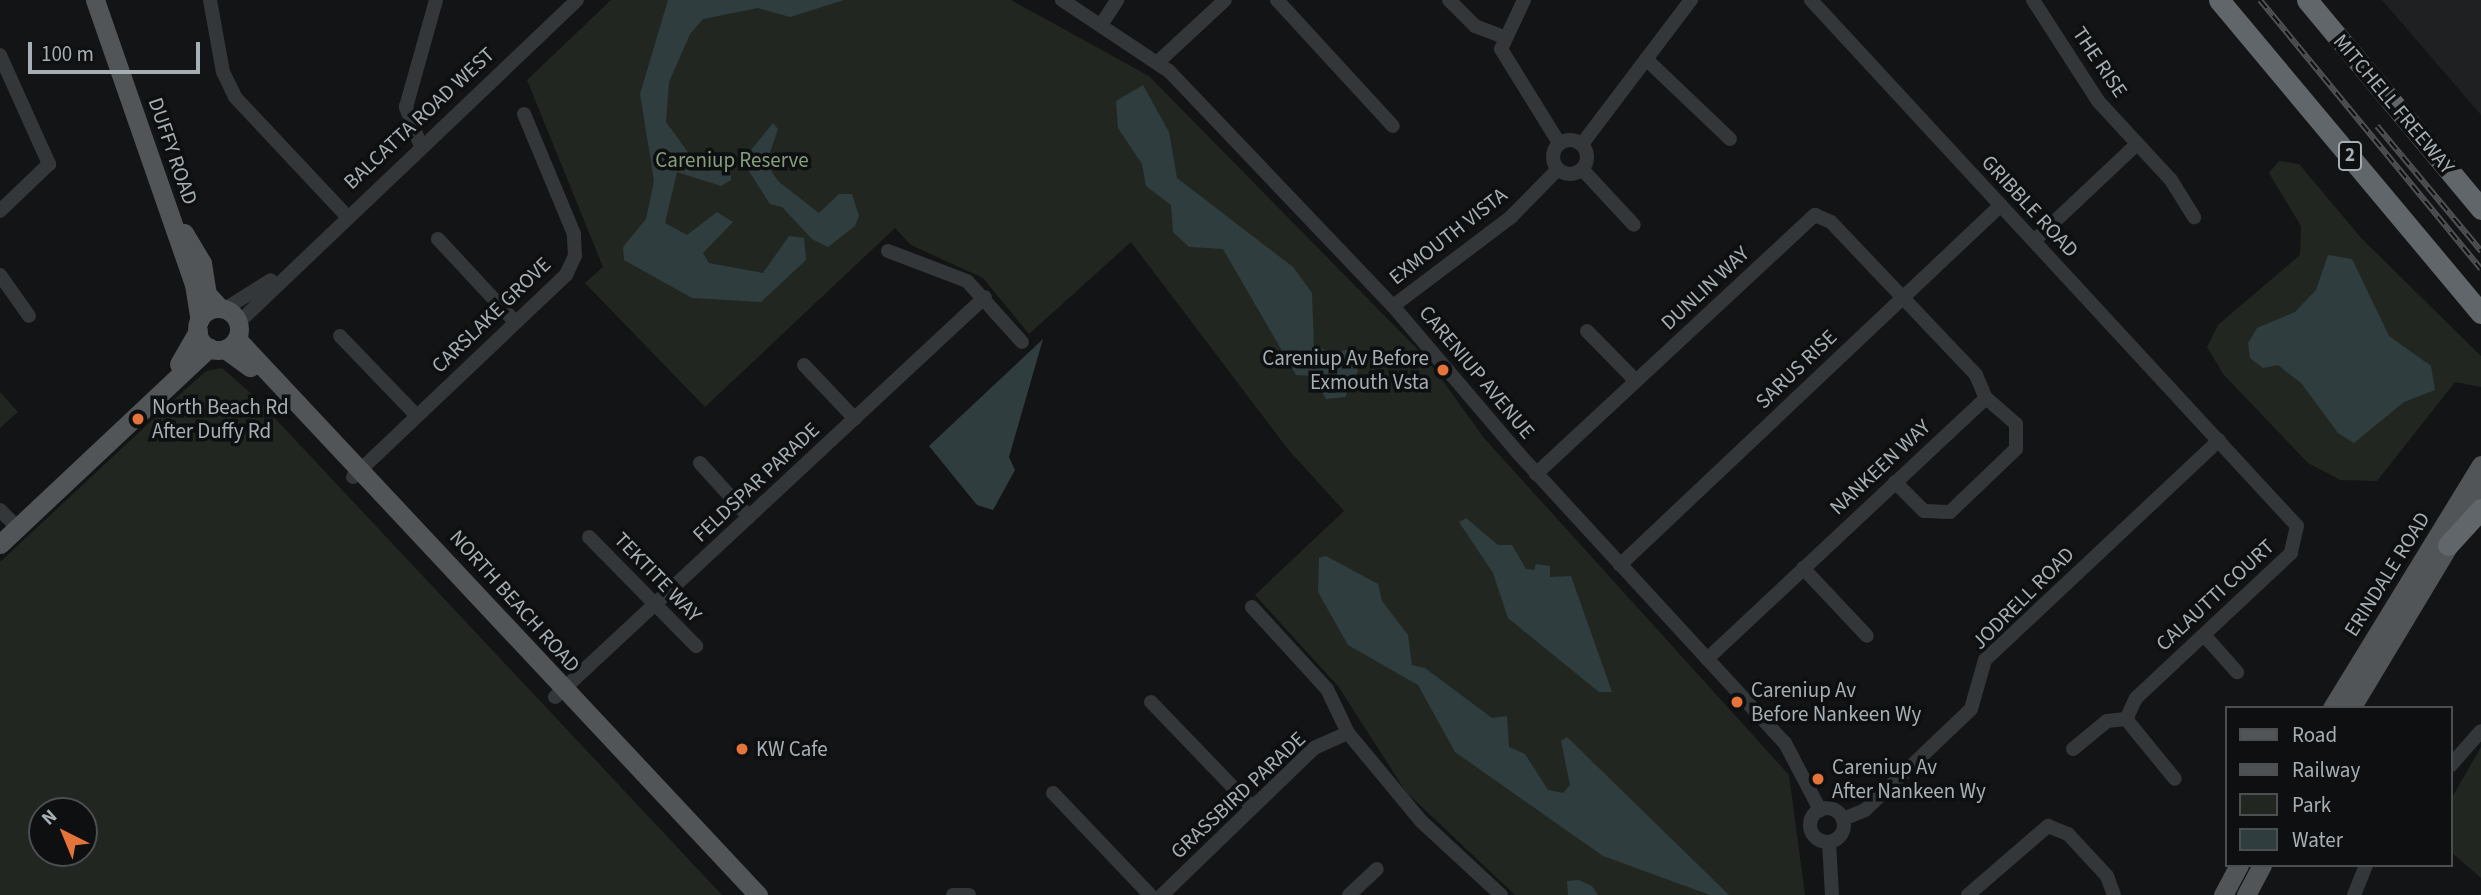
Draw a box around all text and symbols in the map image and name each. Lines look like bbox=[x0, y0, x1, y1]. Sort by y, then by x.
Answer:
street label: THE RISE bbox=[2067, 22, 2133, 102]
scale bar bbox=[32, 28, 203, 72]
street label: MITCHELL FREEWAY bbox=[2328, 29, 2460, 179]
text: 100 m bbox=[41, 39, 94, 69]
street label: BALCATTA ROAD WEST bbox=[338, 42, 500, 194]
street label: DUFFY ROAD bbox=[143, 94, 203, 208]
road number: 2 bbox=[2338, 140, 2362, 172]
park label: Careniup Reserve bbox=[655, 147, 809, 173]
street label: GRIBBLE ROAD bbox=[1976, 150, 2084, 262]
street label: EXMOUTH VISTA bbox=[1384, 182, 1512, 290]
street label: DUNLIN WAY bbox=[1656, 241, 1754, 335]
street label: CARSLAKE GROVE bbox=[426, 252, 556, 378]
street label: CARENIUP AVENUE bbox=[1414, 300, 1540, 444]
street label: SARUS RISE bbox=[1750, 324, 1842, 414]
place label: Careniup Av Before Exmouth Vsta bbox=[1262, 345, 1429, 395]
marker: Careniup Av Before Exmouth Vsta bbox=[1435, 362, 1451, 378]
place label: North Beach Rd After Duffy Rd bbox=[152, 394, 289, 444]
marker: North Beach Rd After Duffy Rd bbox=[130, 411, 146, 427]
street label: NANKEEN WAY bbox=[1824, 414, 1936, 520]
street label: FELDSPAR PARADE bbox=[688, 417, 824, 547]
street label: ERINDALE ROAD bbox=[2339, 507, 2435, 641]
street label: NORTH BEACH ROAD bbox=[444, 525, 586, 677]
street label: TEKTITE WAY bbox=[609, 527, 707, 627]
street label: CALAUTTI COURT bbox=[2151, 534, 2279, 656]
street label: JODRELL ROAD bbox=[1967, 542, 2079, 654]
place label: Careniup Av Before Nankeen Wy bbox=[1751, 677, 1921, 727]
marker: Careniup Av Before Nankeen Wy bbox=[1729, 694, 1745, 710]
legend bbox=[2226, 706, 2453, 867]
text: Road bbox=[2292, 720, 2337, 750]
street label: GRASSBIRD PARADE bbox=[1165, 726, 1311, 864]
place label: KW Cafe bbox=[756, 736, 828, 762]
marker: KW Cafe bbox=[734, 741, 750, 757]
place label: Careniup Av After Nankeen Wy bbox=[1832, 754, 1986, 804]
text: Railway bbox=[2292, 755, 2360, 785]
marker: Careniup Av After Nankeen Wy bbox=[1810, 771, 1826, 787]
text: Park bbox=[2292, 790, 2331, 820]
north arrow bbox=[28, 797, 98, 867]
text: N bbox=[36, 804, 64, 832]
text: Water bbox=[2292, 825, 2343, 855]

